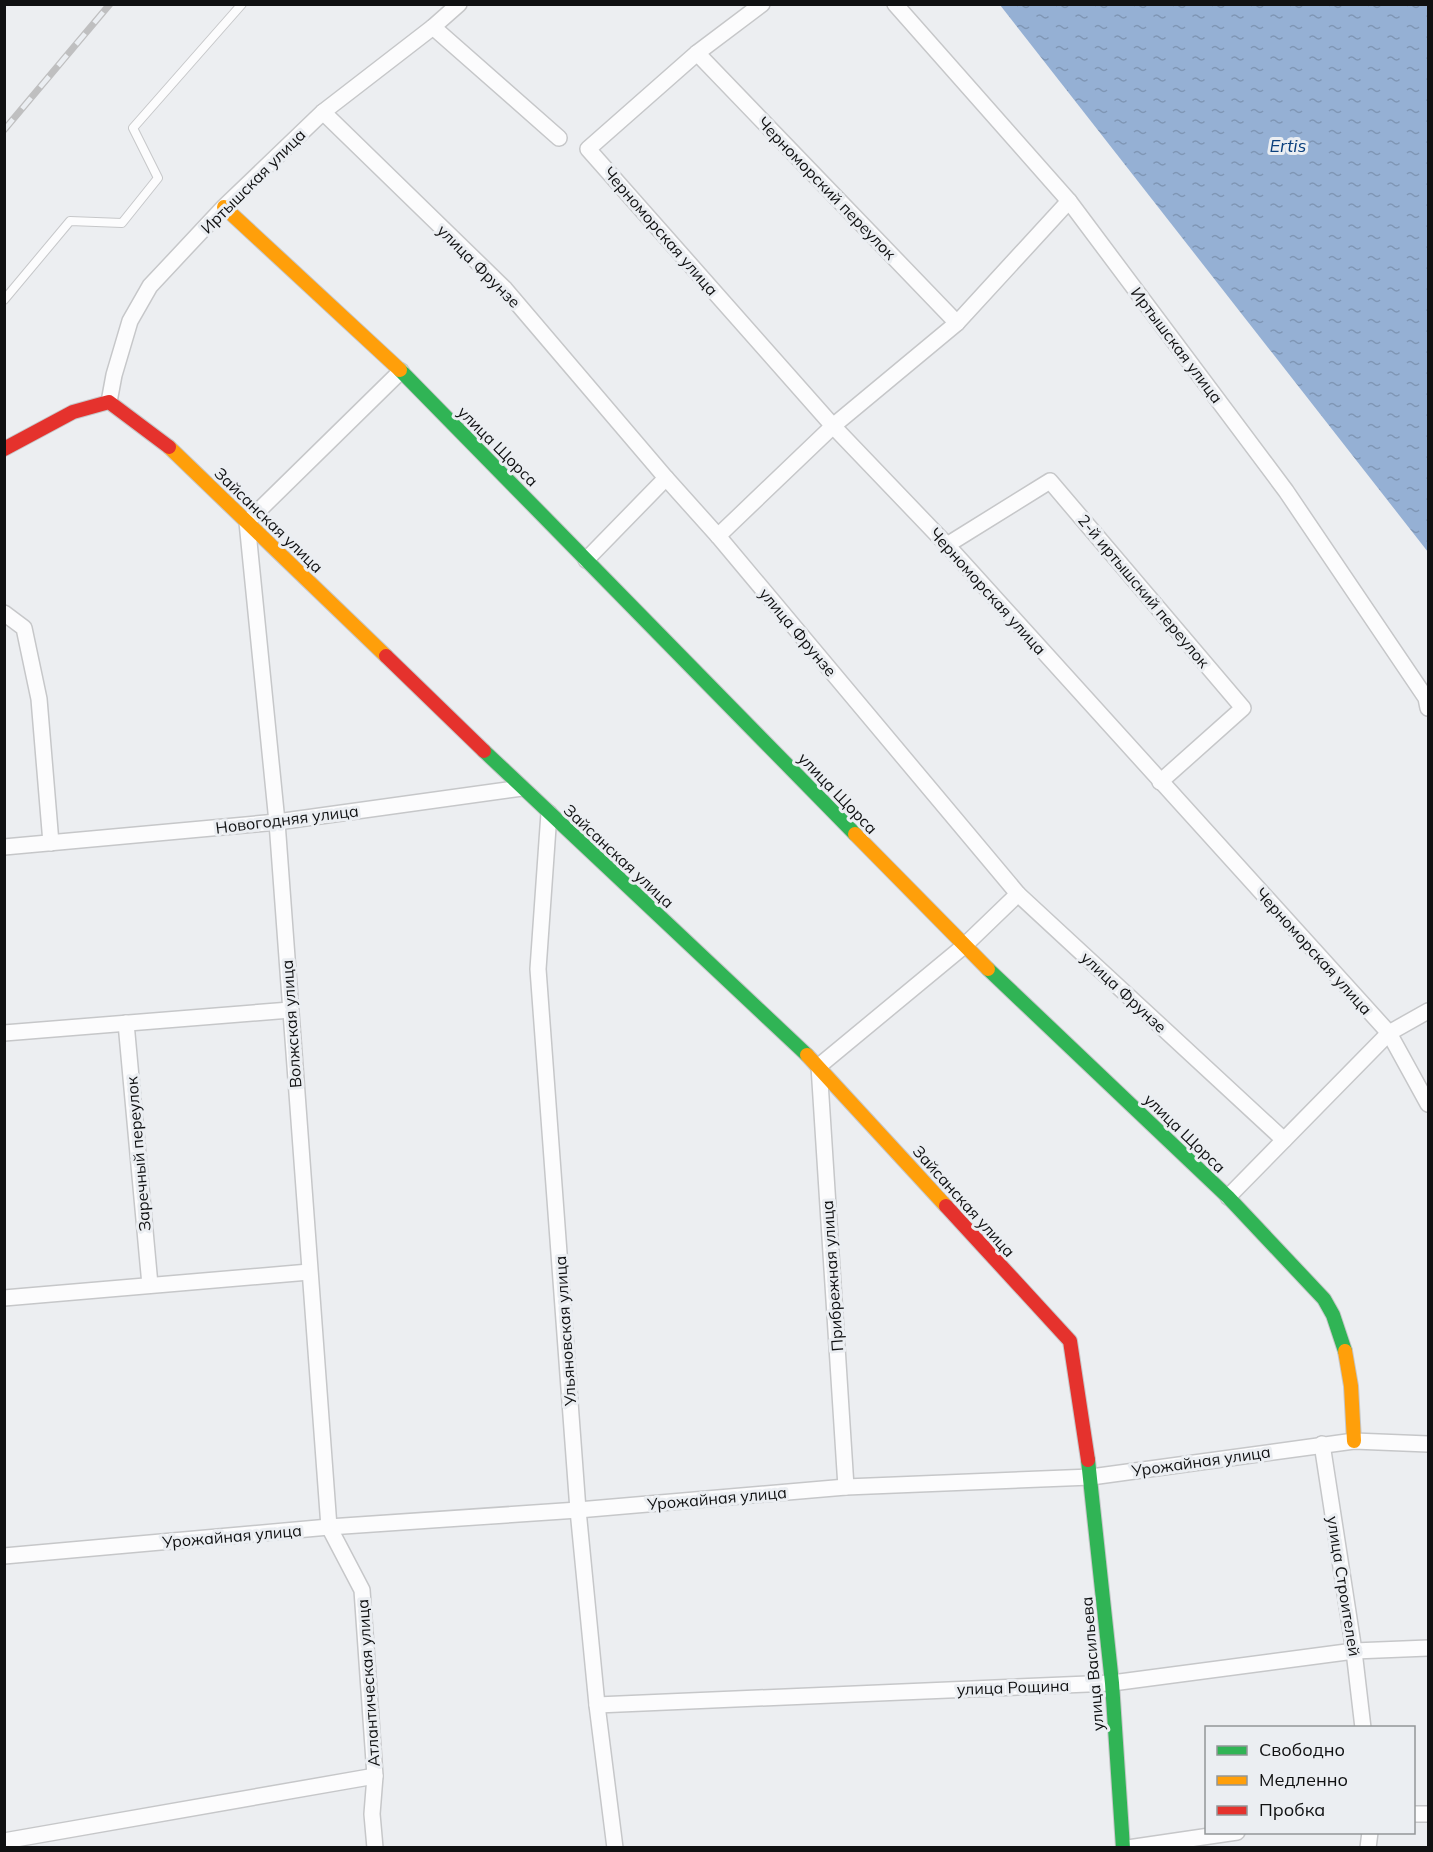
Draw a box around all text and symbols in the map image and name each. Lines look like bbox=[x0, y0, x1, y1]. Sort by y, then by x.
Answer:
street label: Черноморский переулок bbox=[754, 112, 901, 264]
street label: Иртышская улица bbox=[196, 124, 310, 238]
water label: Ertis bbox=[1269, 134, 1307, 157]
street label: Черноморская улица bbox=[600, 162, 722, 300]
street label: улица Фрунзе bbox=[433, 220, 525, 312]
street label: Иртышская улица bbox=[1127, 283, 1227, 407]
street label: улица Щорса bbox=[454, 402, 542, 490]
street label: Зайсанская улица bbox=[211, 463, 327, 577]
street label: 2-й иртышский переулок bbox=[1074, 510, 1214, 672]
street label: Черноморская улица bbox=[926, 523, 1050, 659]
street label: улица Фрунзе bbox=[755, 584, 841, 680]
street label: улица Щорса bbox=[794, 748, 882, 838]
street label: Новогодняя улица bbox=[214, 800, 360, 838]
street label: Зайсанская улица bbox=[560, 800, 678, 912]
street label: Черноморская улица bbox=[1252, 883, 1376, 1019]
street label: улица Фрунзе bbox=[1077, 947, 1171, 1037]
street label: Волжская улица bbox=[277, 959, 305, 1089]
street label: Заречный переулок bbox=[121, 1075, 155, 1232]
street label: улица Щорса bbox=[1140, 1089, 1230, 1177]
street label: Зайсанская улица bbox=[909, 1141, 1019, 1261]
street label: Прибрежная улица bbox=[817, 1200, 847, 1352]
street label: Ульяновская улица bbox=[550, 1255, 580, 1408]
street label: Урожайная улица bbox=[1129, 1441, 1272, 1481]
street label: Урожайная улица bbox=[645, 1482, 788, 1514]
street label: улица Строителей bbox=[1323, 1515, 1365, 1657]
street label: Урожайная улица bbox=[160, 1520, 303, 1552]
street label: улица Васильева bbox=[1076, 1596, 1108, 1732]
street label: Атлантическая улица bbox=[352, 1599, 384, 1767]
street label: улица Рощина bbox=[956, 1675, 1070, 1699]
legend bbox=[1205, 1726, 1415, 1834]
text: Свободно bbox=[1259, 1738, 1345, 1761]
text: Медленно bbox=[1259, 1768, 1348, 1791]
text: Пробка bbox=[1259, 1798, 1325, 1821]

